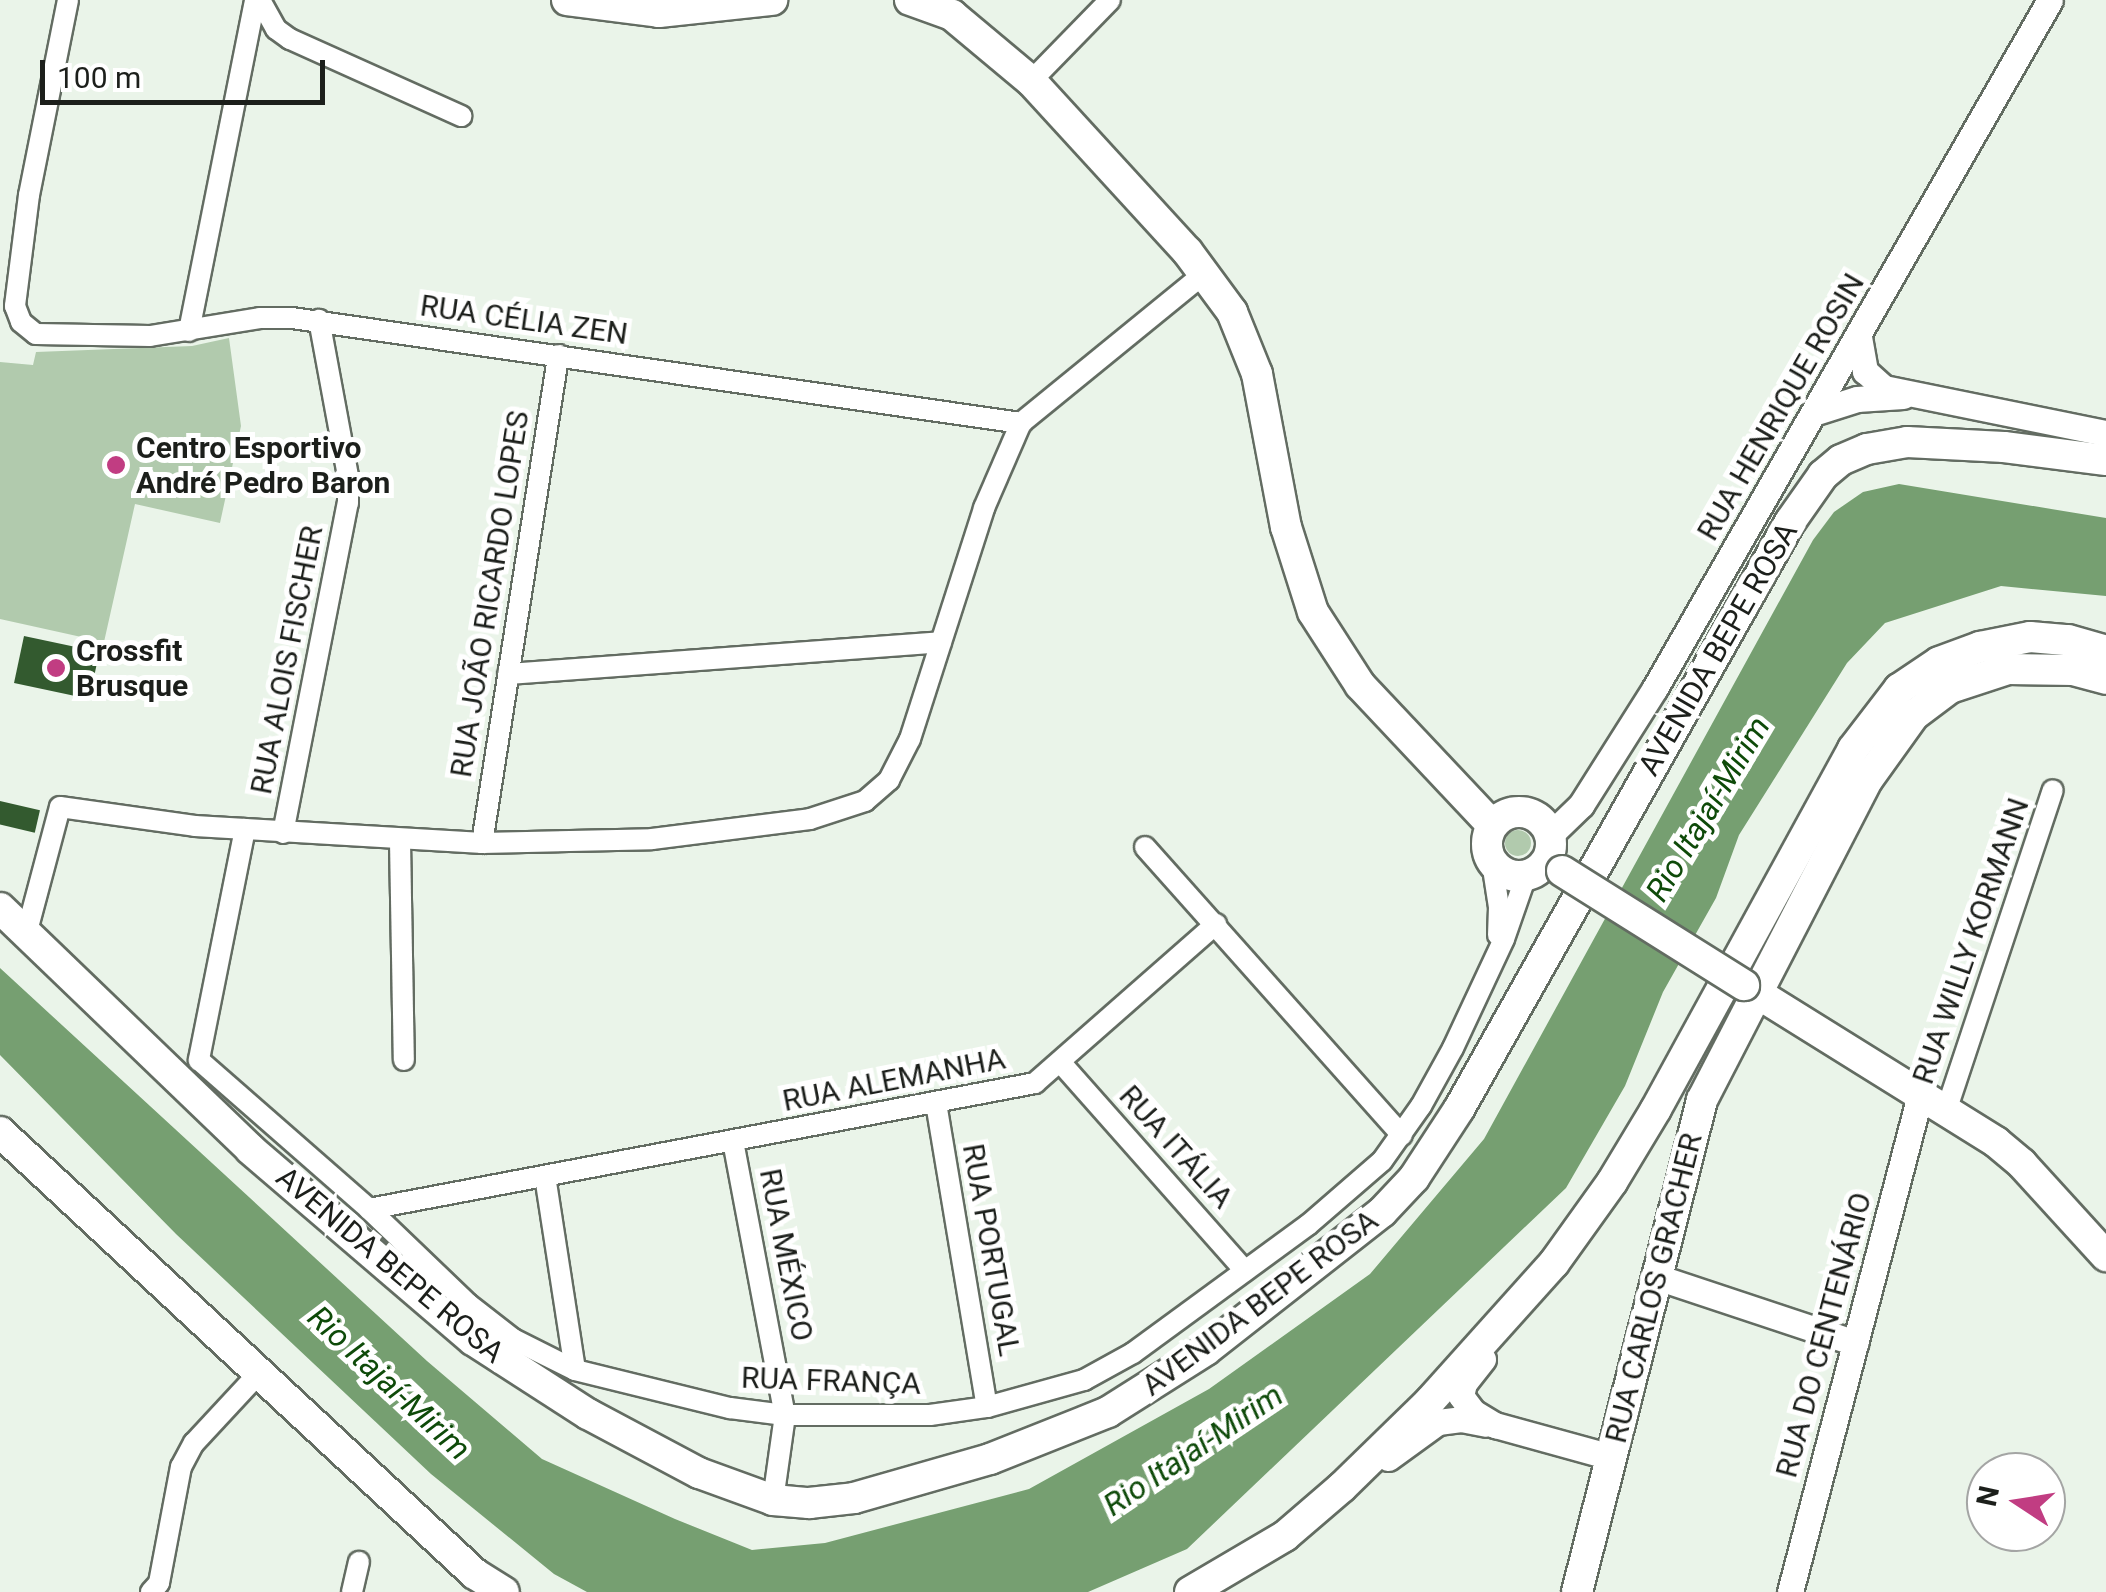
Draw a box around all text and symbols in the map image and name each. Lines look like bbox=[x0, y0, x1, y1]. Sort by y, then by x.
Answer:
scale bar bbox=[45, 40, 330, 102]
text: 100 m bbox=[57, 60, 141, 95]
street label: RUA HENRIQUE ROSIN bbox=[1690, 267, 1872, 547]
street label: RUA CÉLIA ZEN bbox=[418, 288, 630, 352]
street label: RUA JOÃO RICARDO LOPES bbox=[443, 408, 537, 780]
place label: Centro Esportivo André Pedro Baron bbox=[136, 430, 390, 500]
marker: Centro Esportivo André Pedro Baron bbox=[105, 454, 127, 476]
street label: AVENIDA BEPE ROSA bbox=[1631, 516, 1805, 782]
street label: RUA ALOIS FISCHER bbox=[243, 523, 331, 797]
place label: Crossfit Brusque bbox=[76, 633, 188, 704]
marker: Crossfit Brusque bbox=[45, 657, 67, 679]
water label: Rio Itajaí-Mirim bbox=[1638, 710, 1778, 908]
street label: RUA WILLY KORMANN bbox=[1905, 793, 2037, 1089]
street label: RUA ALEMANHA bbox=[780, 1041, 1008, 1119]
street label: RUA ITÁLIA bbox=[1111, 1078, 1241, 1216]
street label: RUA CARLOS GRACHER bbox=[1598, 1129, 1710, 1447]
street label: RUA PORTUGAL bbox=[955, 1141, 1027, 1359]
street label: AVENIDA BEPE ROSA bbox=[269, 1159, 511, 1371]
street label: RUA MÉXICO bbox=[752, 1166, 820, 1344]
street label: RUA DO CENTENÁRIO bbox=[1769, 1189, 1879, 1481]
street label: AVENIDA BEPE ROSA bbox=[1135, 1203, 1385, 1403]
water label: Rio Itajaí-Mirim bbox=[300, 1298, 478, 1468]
street label: RUA FRANÇA bbox=[741, 1360, 921, 1402]
water label: Rio Itajaí-Mirim bbox=[1096, 1376, 1290, 1524]
north arrow bbox=[1966, 1452, 2066, 1552]
text: N bbox=[1970, 1483, 2006, 1509]

